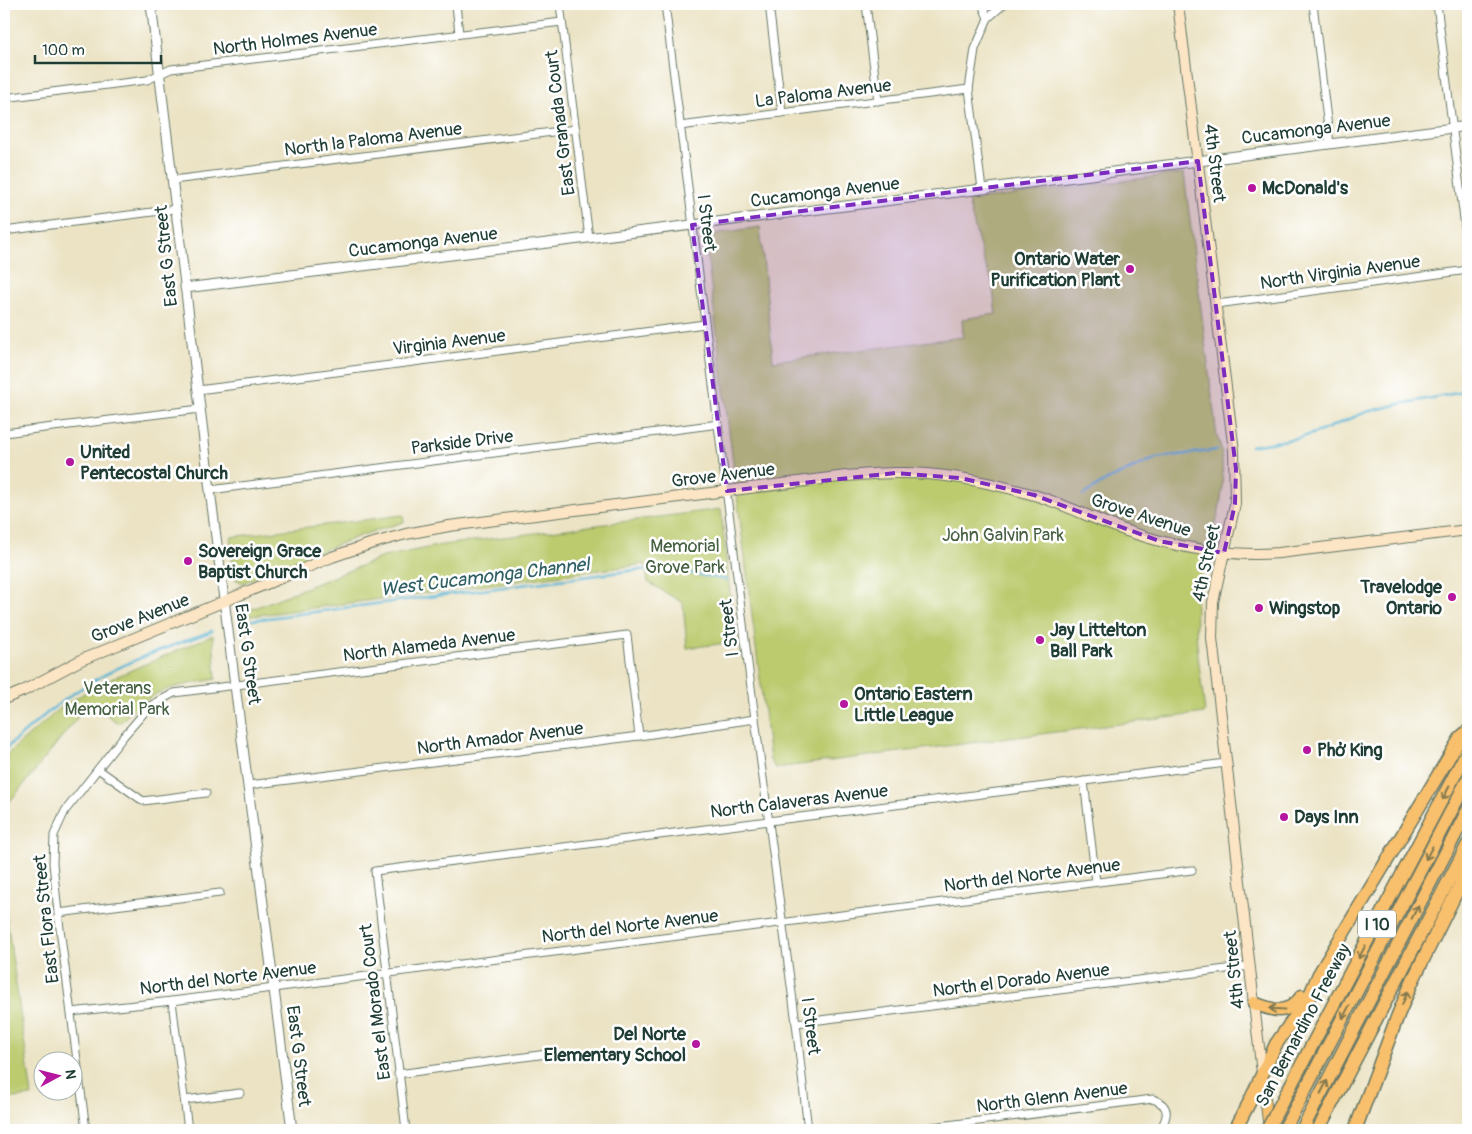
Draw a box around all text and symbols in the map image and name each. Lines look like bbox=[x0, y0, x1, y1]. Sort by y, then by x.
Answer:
street label: North Holmes Avenue bbox=[212, 18, 379, 61]
scale bar bbox=[35, 32, 161, 64]
text: 100 m bbox=[42, 41, 85, 60]
street label: East Granada Court bbox=[540, 48, 581, 197]
street label: La Paloma Avenue bbox=[754, 74, 893, 113]
street label: Cucamonga Avenue bbox=[1240, 109, 1392, 150]
street label: North la Paloma Avenue bbox=[283, 117, 463, 162]
street label: 4th Street bbox=[1198, 123, 1231, 204]
street label: Cucamonga Avenue bbox=[749, 172, 901, 213]
place label: McDonald's bbox=[1262, 177, 1349, 200]
marker: McDonald's bbox=[1246, 182, 1258, 194]
street label: I Street bbox=[692, 193, 722, 254]
street label: East G Street bbox=[150, 203, 183, 308]
street label: Cucamonga Avenue bbox=[347, 222, 499, 263]
place label: Ontario Water Purification Plant bbox=[991, 248, 1121, 292]
street label: North Virginia Avenue bbox=[1259, 250, 1422, 295]
marker: Ontario Water Purification Plant bbox=[1124, 263, 1136, 275]
street label: Virginia Avenue bbox=[391, 324, 507, 361]
street label: Parkside Drive bbox=[410, 425, 515, 460]
place label: United Pentecostal Church bbox=[80, 441, 228, 485]
marker: United Pentecostal Church bbox=[64, 456, 76, 468]
street label: Grove Avenue bbox=[670, 458, 776, 493]
street label: Grove Avenue bbox=[1088, 488, 1194, 542]
street label: 4th Street bbox=[1187, 521, 1226, 604]
park label: John Galvin Park bbox=[942, 524, 1065, 547]
park label: Memorial Grove Park bbox=[645, 535, 726, 579]
place label: Sovereign Grace Baptist Church bbox=[198, 540, 322, 584]
water label: West Cucamonga Channel bbox=[379, 552, 593, 602]
marker: Sovereign Grace Baptist Church bbox=[182, 555, 194, 567]
place label: Travelodge Ontario bbox=[1359, 576, 1443, 620]
street label: Grove Avenue bbox=[88, 588, 193, 649]
marker: Travelodge Ontario bbox=[1446, 591, 1458, 603]
street label: I Street bbox=[714, 597, 744, 658]
place label: Wingstop bbox=[1269, 597, 1341, 620]
street label: East G Street bbox=[229, 602, 266, 707]
marker: Wingstop bbox=[1253, 602, 1265, 614]
place label: Jay Littelton Ball Park bbox=[1050, 619, 1147, 663]
street label: North Alameda Avenue bbox=[342, 623, 517, 667]
marker: Jay Littelton Ball Park bbox=[1034, 634, 1046, 646]
park label: Veterans Memorial Park bbox=[64, 677, 170, 721]
place label: Ontario Eastern Little League bbox=[854, 683, 973, 727]
marker: Ontario Eastern Little League bbox=[838, 698, 850, 710]
street label: North Amador Avenue bbox=[416, 717, 585, 760]
place label: Phở King bbox=[1317, 739, 1383, 762]
marker: Phở King bbox=[1301, 744, 1313, 756]
street label: North Calaveras Avenue bbox=[709, 779, 889, 824]
one-way arrow bbox=[1441, 785, 1450, 800]
place label: Days Inn bbox=[1294, 806, 1359, 829]
marker: Days Inn bbox=[1278, 811, 1290, 823]
one-way arrow bbox=[1424, 845, 1433, 860]
street label: East Flora Street bbox=[28, 853, 65, 984]
street label: North del Norte Avenue bbox=[943, 853, 1122, 898]
street label: North del Norte Avenue bbox=[541, 904, 720, 949]
one-way arrow bbox=[1411, 905, 1420, 920]
road number: I 10 bbox=[1358, 911, 1396, 938]
street label: East el Morado Court bbox=[354, 922, 396, 1081]
street label: 4th Street bbox=[1219, 929, 1250, 1010]
street label: San Bernardino Freeway bbox=[1251, 940, 1356, 1111]
one-way arrow bbox=[1356, 944, 1366, 959]
street label: North del Norte Avenue bbox=[139, 956, 318, 1001]
street label: North el Dorado Avenue bbox=[931, 958, 1111, 1003]
one-way arrow bbox=[1400, 991, 1410, 1006]
street label: I Street bbox=[796, 996, 826, 1057]
street label: East G Street bbox=[281, 1004, 316, 1109]
one-way arrow bbox=[1269, 1004, 1285, 1013]
one-way arrow bbox=[1341, 1005, 1351, 1020]
place label: Del Norte Elementary School bbox=[544, 1023, 687, 1067]
marker: Del Norte Elementary School bbox=[690, 1038, 702, 1050]
north arrow bbox=[32, 1052, 82, 1102]
text: N bbox=[61, 1069, 79, 1080]
street label: North Glenn Avenue bbox=[975, 1077, 1129, 1118]
one-way arrow bbox=[1320, 1080, 1329, 1095]

